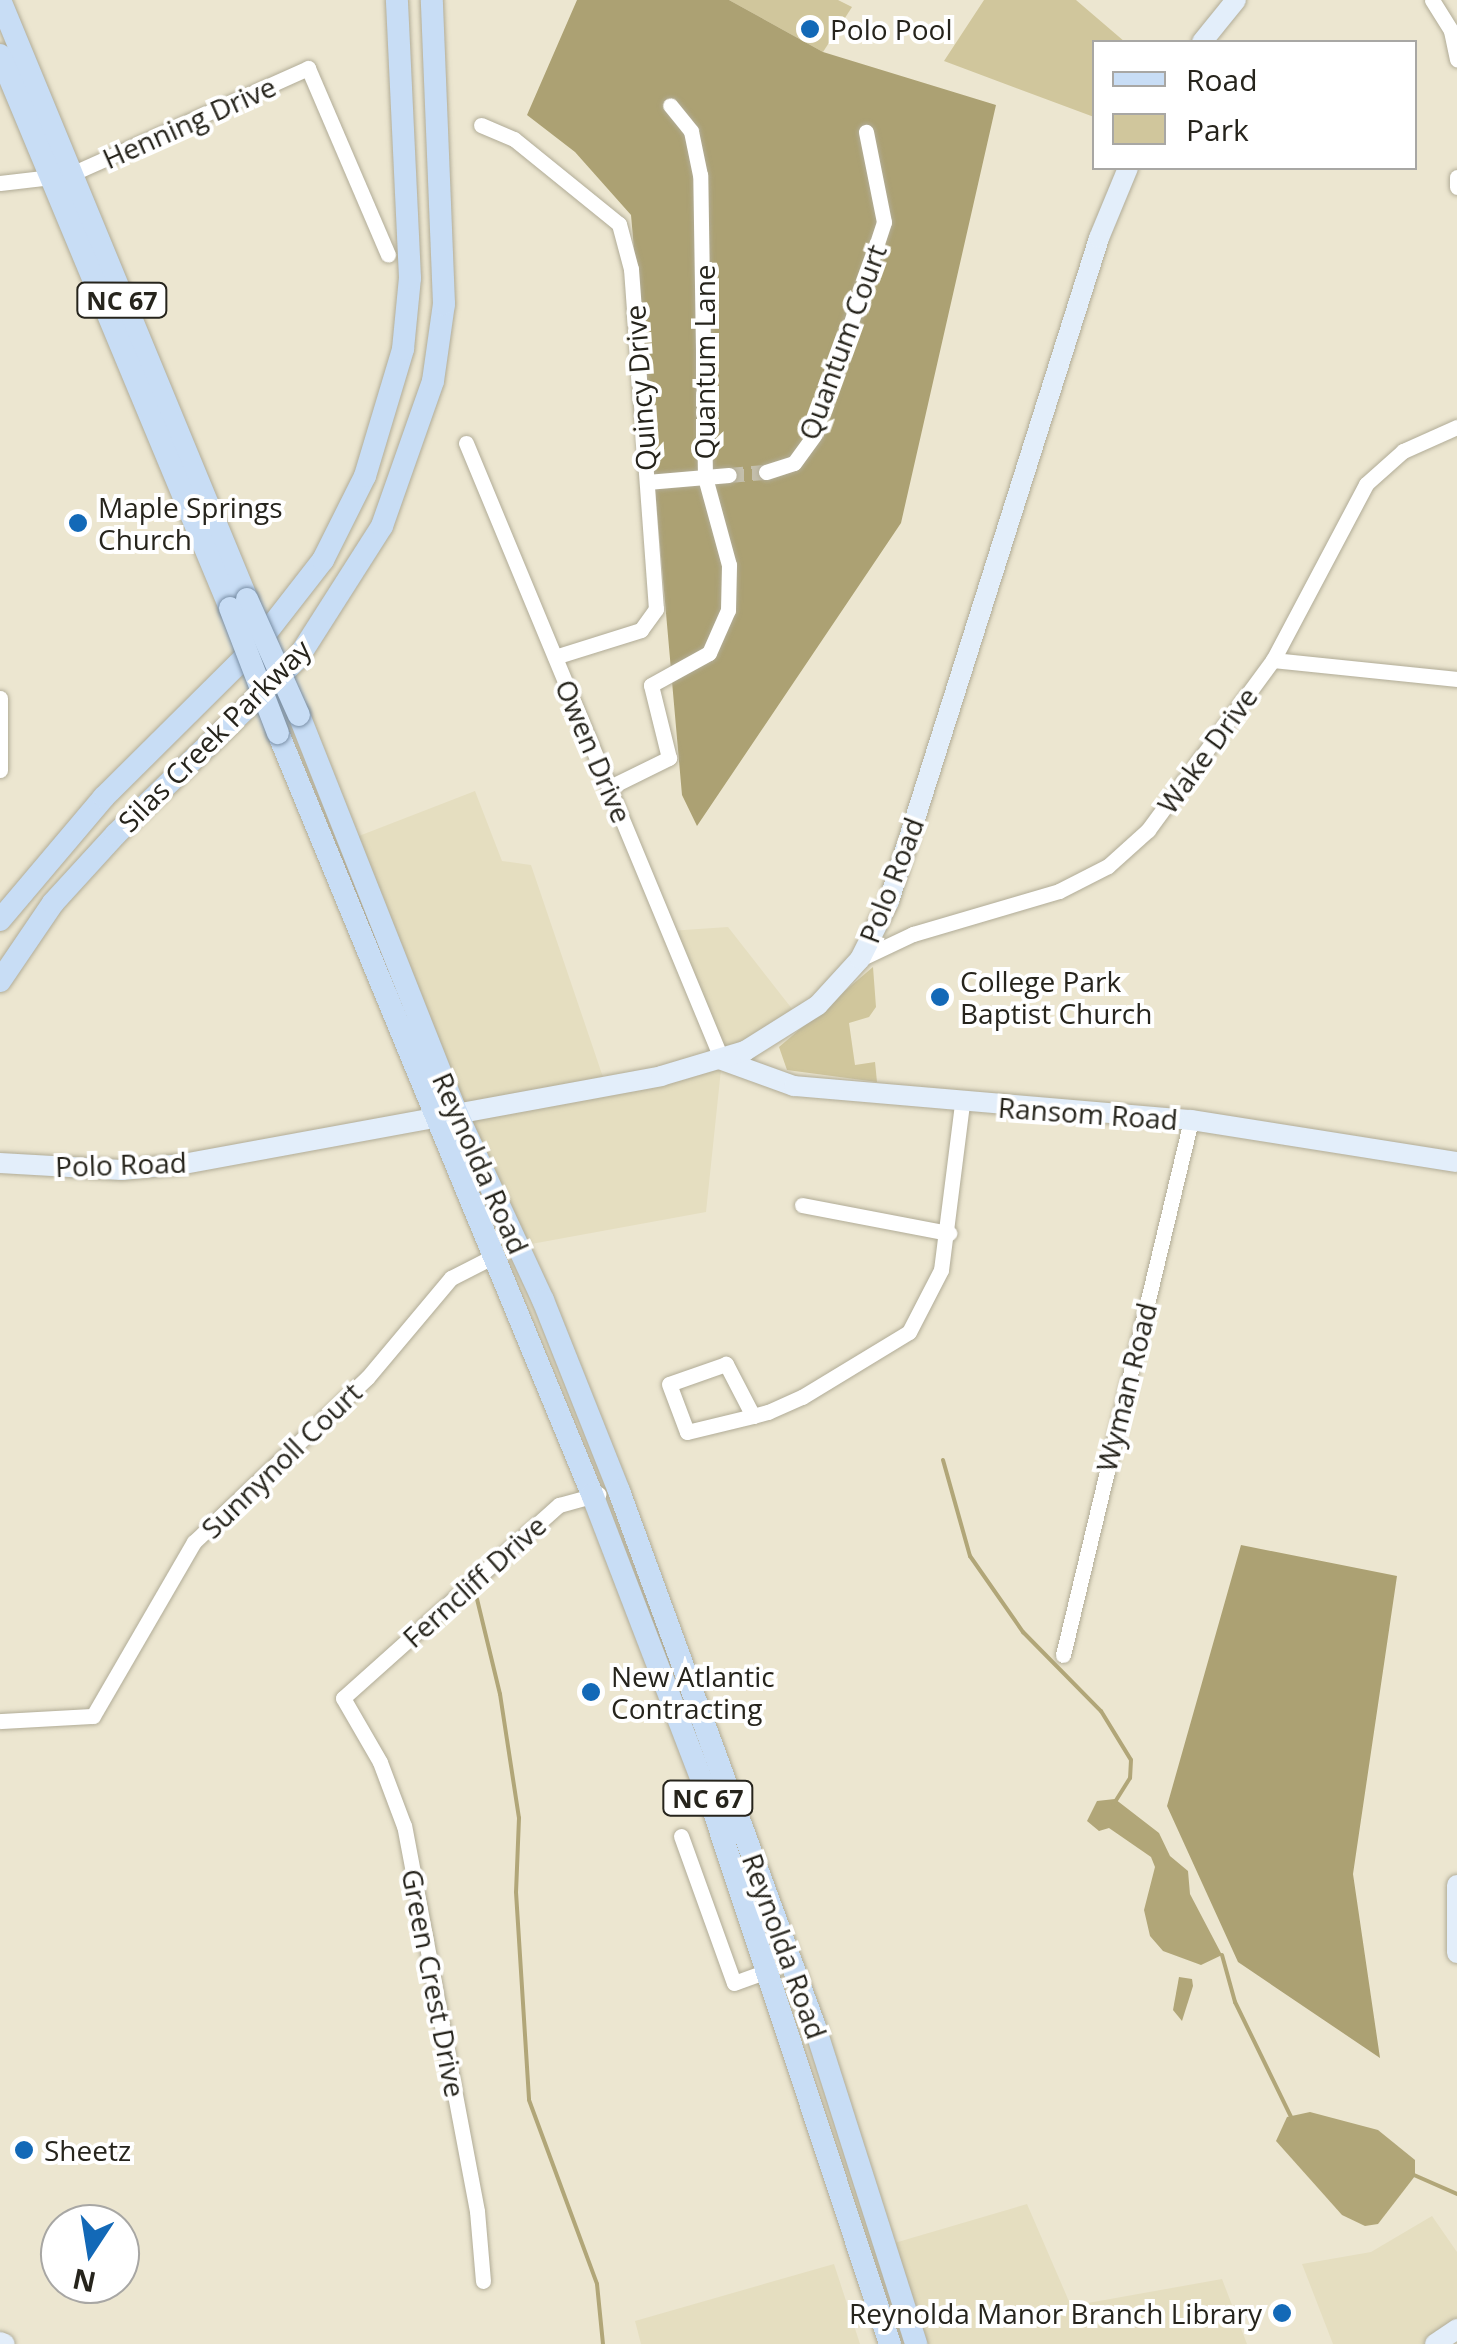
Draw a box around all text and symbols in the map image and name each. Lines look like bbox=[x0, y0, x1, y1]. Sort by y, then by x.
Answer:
place label: Polo Pool bbox=[830, 12, 952, 46]
marker: Polo Pool bbox=[799, 18, 821, 40]
legend bbox=[1092, 40, 1417, 170]
text: Road bbox=[1186, 59, 1258, 100]
street label: Henning Drive bbox=[97, 69, 281, 175]
text: Park bbox=[1186, 109, 1249, 150]
street label: Quantum Court bbox=[791, 240, 893, 444]
street label: Quantum Lane bbox=[687, 264, 721, 460]
road number: NC 67 bbox=[74, 280, 170, 320]
street label: Quincy Drive bbox=[617, 304, 663, 472]
place label: Maple Springs Church bbox=[98, 490, 283, 556]
marker: Maple Springs Church bbox=[67, 512, 89, 534]
street label: Silas Creek Parkway bbox=[111, 632, 317, 838]
street label: Owen Drive bbox=[549, 674, 639, 828]
street label: Wake Drive bbox=[1150, 680, 1264, 820]
street label: Polo Road bbox=[852, 813, 930, 947]
place label: College Park Baptist Church bbox=[960, 964, 1152, 1030]
marker: College Park Baptist Church bbox=[929, 986, 951, 1008]
street label: Reynolda Road bbox=[426, 1067, 536, 1259]
street label: Ransom Road bbox=[997, 1090, 1179, 1136]
street label: Polo Road bbox=[55, 1145, 187, 1183]
street label: Wyman Road bbox=[1089, 1299, 1163, 1475]
street label: Sunnynoll Court bbox=[194, 1375, 368, 1545]
street label: Ferncliff Drive bbox=[396, 1508, 552, 1654]
place label: New Atlantic Contracting bbox=[611, 1659, 775, 1725]
marker: New Atlantic Contracting bbox=[580, 1681, 602, 1703]
road number: NC 67 bbox=[660, 1778, 756, 1818]
street label: Reynolda Road bbox=[736, 1849, 834, 2043]
street label: Green Crest Drive bbox=[395, 1866, 473, 2100]
place label: Sheetz bbox=[44, 2133, 131, 2167]
marker: Sheetz bbox=[13, 2139, 35, 2161]
north arrow bbox=[40, 2204, 140, 2304]
text: N bbox=[69, 2260, 99, 2302]
place label: Reynolda Manor Branch Library bbox=[849, 2296, 1262, 2330]
marker: Reynolda Manor Branch Library bbox=[1271, 2302, 1293, 2324]

